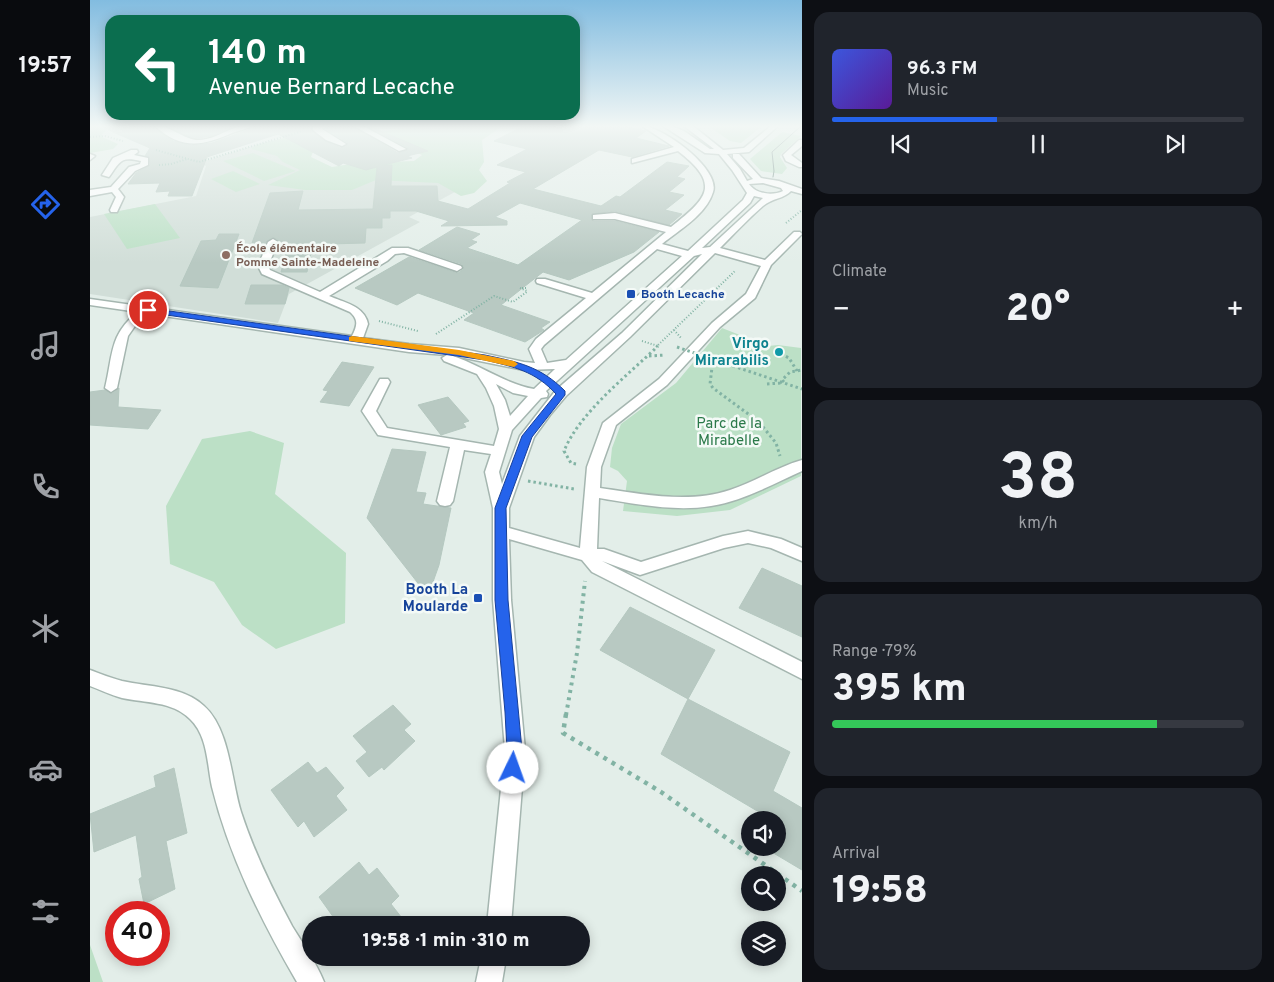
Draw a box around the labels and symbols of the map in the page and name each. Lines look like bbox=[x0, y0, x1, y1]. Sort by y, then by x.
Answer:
place label: École élémentaire Pomme Sainte-Madeleine bbox=[236, 241, 380, 271]
marker: École élémentaire Pomme Sainte-Madeleine bbox=[220, 249, 232, 261]
place label: Booth Lecache bbox=[641, 287, 725, 303]
marker: Booth Lecache bbox=[625, 288, 637, 300]
pin bbox=[127, 289, 169, 331]
place label: Virgo Mirarabilis bbox=[695, 335, 769, 371]
marker: Virgo Mirarabilis bbox=[773, 346, 785, 358]
park label: Parc de la Mirabelle bbox=[696, 415, 762, 451]
place label: Booth La Moularde bbox=[403, 581, 468, 617]
marker: Booth La Moularde bbox=[472, 592, 484, 604]
position arrow bbox=[486, 741, 538, 793]
speed limit sign: 40 bbox=[105, 901, 170, 966]

